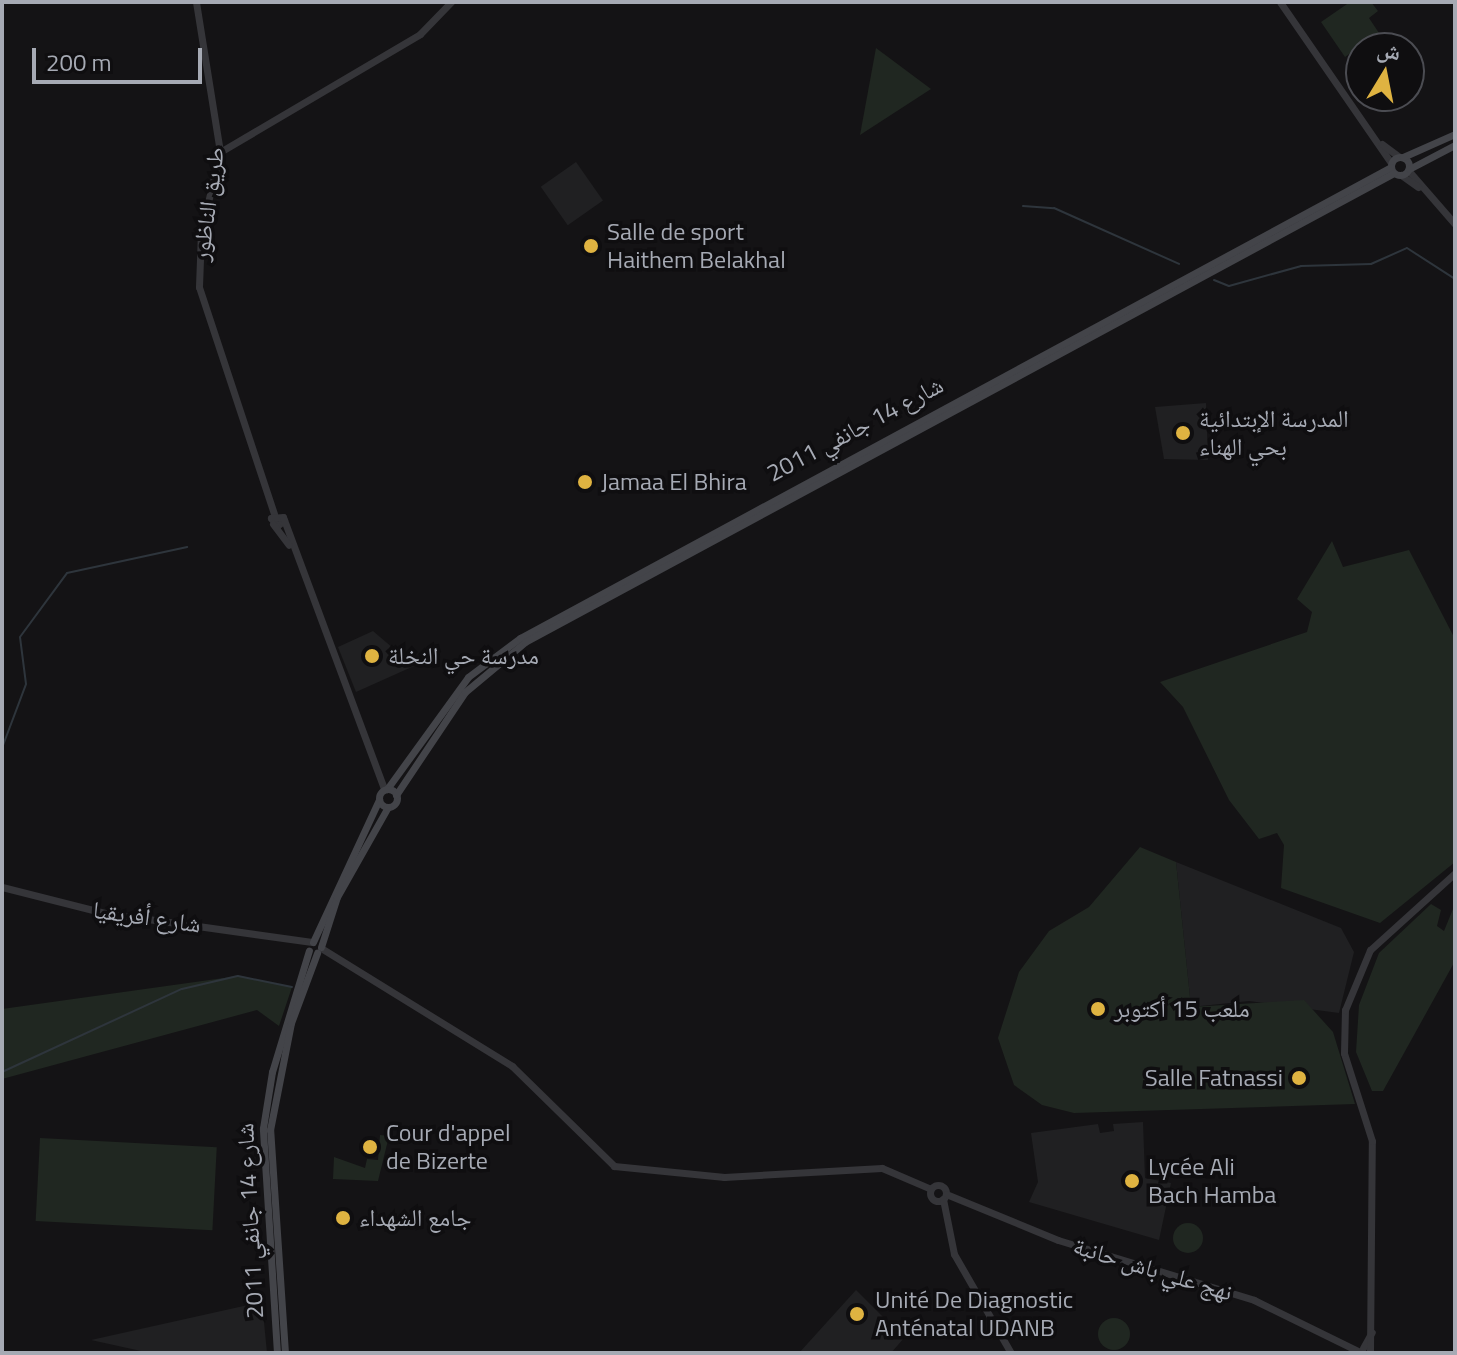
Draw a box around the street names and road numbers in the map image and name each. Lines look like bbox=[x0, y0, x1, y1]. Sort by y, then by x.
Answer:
street label: طريق الناظور bbox=[186, 145, 230, 263]
street label: شارع 14 جانفي 2011 bbox=[762, 370, 948, 488]
street label: شارع أفريقيا bbox=[91, 895, 203, 939]
street label: شارع 14 جانفي 2011 bbox=[230, 1122, 270, 1320]
street label: نهج علي باش حانبة bbox=[1070, 1231, 1236, 1307]

